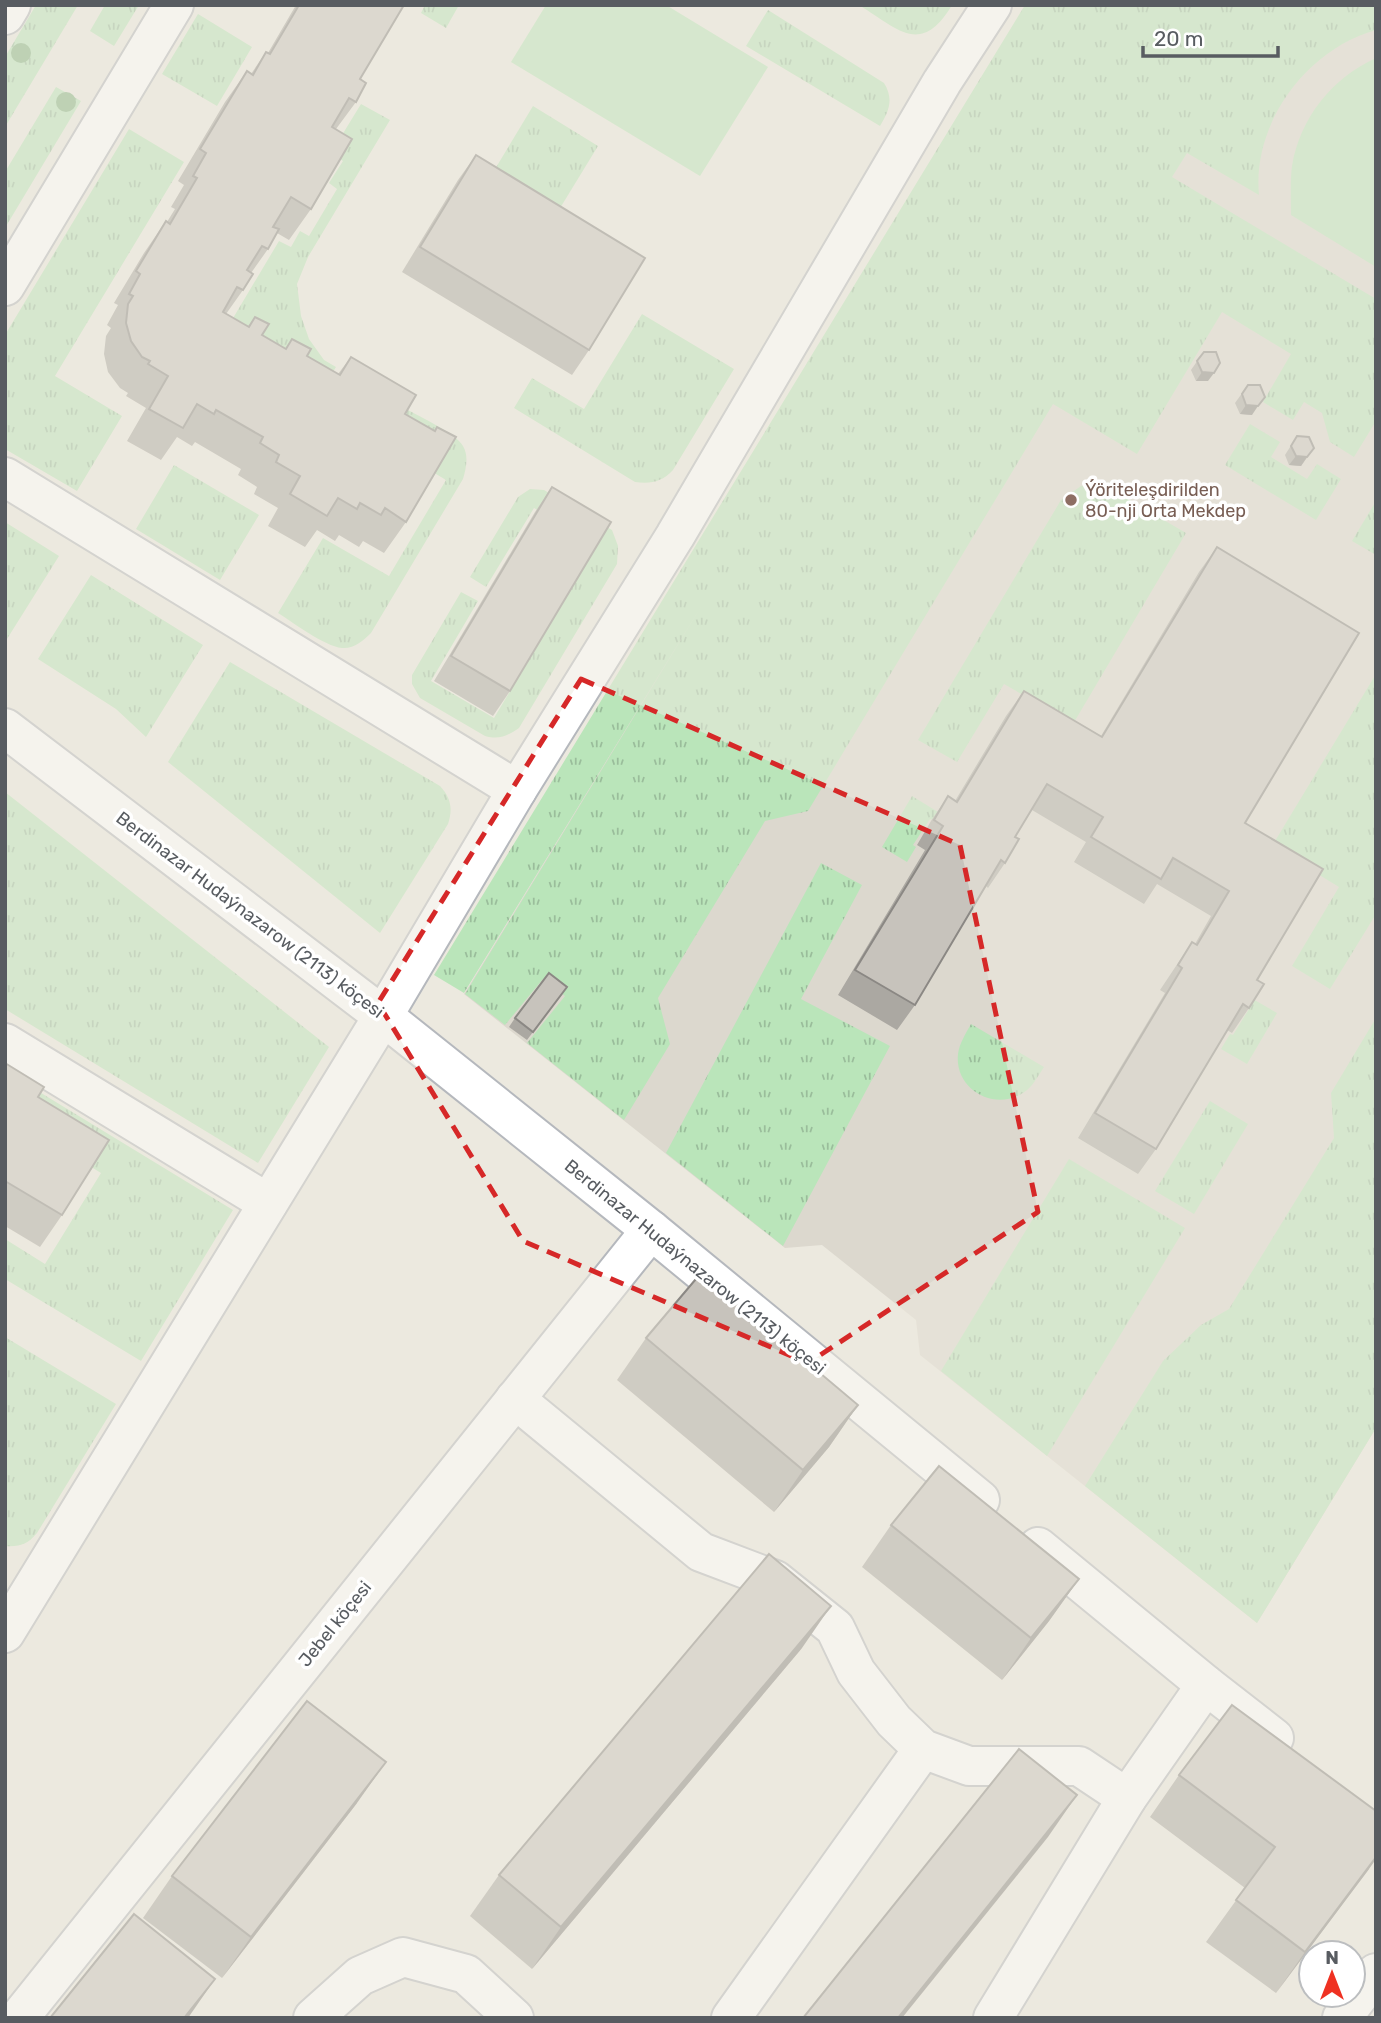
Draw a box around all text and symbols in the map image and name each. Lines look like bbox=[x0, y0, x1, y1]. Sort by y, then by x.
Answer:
scale bar bbox=[1143, 14, 1278, 58]
text: 20 m bbox=[1154, 26, 1203, 51]
place label: Ýöriteleşdirilden 80-nji Orta Mekdep bbox=[1085, 479, 1246, 522]
marker: Ýöriteleşdirilden 80-nji Orta Mekdep bbox=[1063, 492, 1079, 508]
street label: Berdinazar Hudaýnazarow (2113) köçesi bbox=[112, 807, 388, 1023]
street label: Berdinazar Hudaýnazarow (2113) köçesi bbox=[560, 1155, 830, 1379]
street label: Jebel köçesi bbox=[294, 1577, 376, 1671]
north arrow bbox=[1297, 1939, 1367, 2009]
text: N bbox=[1325, 1946, 1339, 1969]

